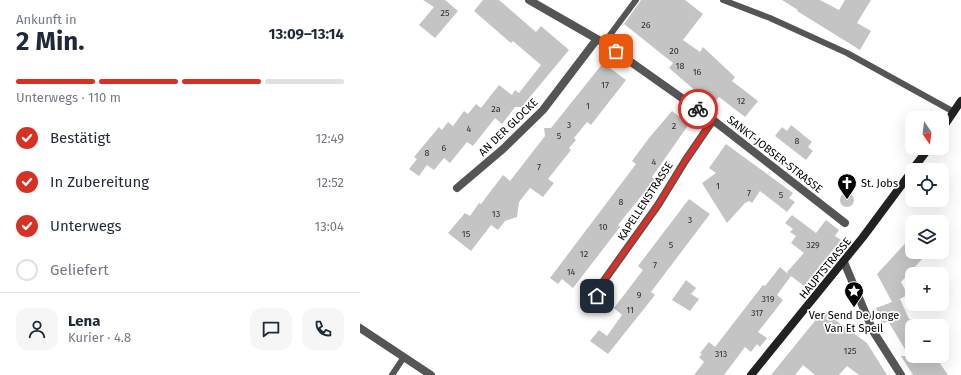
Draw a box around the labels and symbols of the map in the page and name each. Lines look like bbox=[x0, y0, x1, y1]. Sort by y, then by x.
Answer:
house number: 25 bbox=[441, 8, 450, 18]
house number: 26 bbox=[641, 20, 651, 30]
pin bbox=[599, 34, 633, 68]
house number: 20 bbox=[669, 46, 679, 56]
house number: 18 bbox=[676, 61, 684, 71]
house number: 16 bbox=[693, 67, 702, 77]
house number: 17 bbox=[601, 80, 609, 90]
courier bbox=[678, 89, 718, 129]
street label: AN DER GLOCKE bbox=[476, 96, 541, 159]
house number: 12 bbox=[737, 96, 745, 106]
house number: 1 bbox=[586, 101, 590, 111]
house number: 2a bbox=[491, 104, 501, 114]
north arrow bbox=[905, 111, 949, 155]
street label: SANKT-JOBSER-STRASSE bbox=[724, 113, 825, 196]
house number: 3 bbox=[567, 120, 571, 130]
house number: 2 bbox=[672, 121, 676, 131]
house number: 4 bbox=[467, 124, 472, 134]
house number: 5 bbox=[557, 131, 562, 141]
house number: 8 bbox=[795, 136, 800, 146]
house number: 6 bbox=[442, 143, 447, 153]
house number: 8 bbox=[425, 148, 430, 158]
house number: 4 bbox=[652, 157, 657, 167]
street label: KAPELLENSTRASSE bbox=[615, 159, 676, 243]
house number: 7 bbox=[537, 162, 541, 172]
church icon: St. Jobs bbox=[836, 172, 858, 200]
place label: St. Jobs bbox=[861, 177, 898, 190]
house number: 1 bbox=[716, 181, 720, 191]
house number: 7 bbox=[747, 188, 751, 198]
house number: 5 bbox=[779, 190, 784, 200]
house number: 8 bbox=[619, 197, 624, 207]
house number: 13 bbox=[492, 209, 500, 219]
house number: 3 bbox=[688, 215, 692, 225]
house number: 10 bbox=[599, 222, 607, 232]
house number: 15 bbox=[462, 229, 471, 239]
street label: HAUPTSTRASSE bbox=[797, 235, 854, 301]
house number: 5 bbox=[669, 240, 674, 250]
house number: 329 bbox=[806, 240, 820, 250]
house number: 12 bbox=[580, 249, 588, 259]
house number: 7 bbox=[653, 260, 657, 270]
house number: 14 bbox=[567, 267, 576, 277]
pin bbox=[580, 279, 614, 313]
place icon: Ver Send De Jonge Van Et Speil bbox=[843, 280, 865, 308]
house number: 9 bbox=[637, 290, 642, 300]
house number: 319 bbox=[762, 294, 775, 304]
house number: 11 bbox=[626, 305, 634, 315]
house number: 317 bbox=[751, 308, 763, 318]
place label: Ver Send De Jonge Van Et Speil bbox=[809, 309, 899, 335]
house number: 125 bbox=[844, 346, 857, 356]
house number: 313 bbox=[715, 349, 727, 359]

